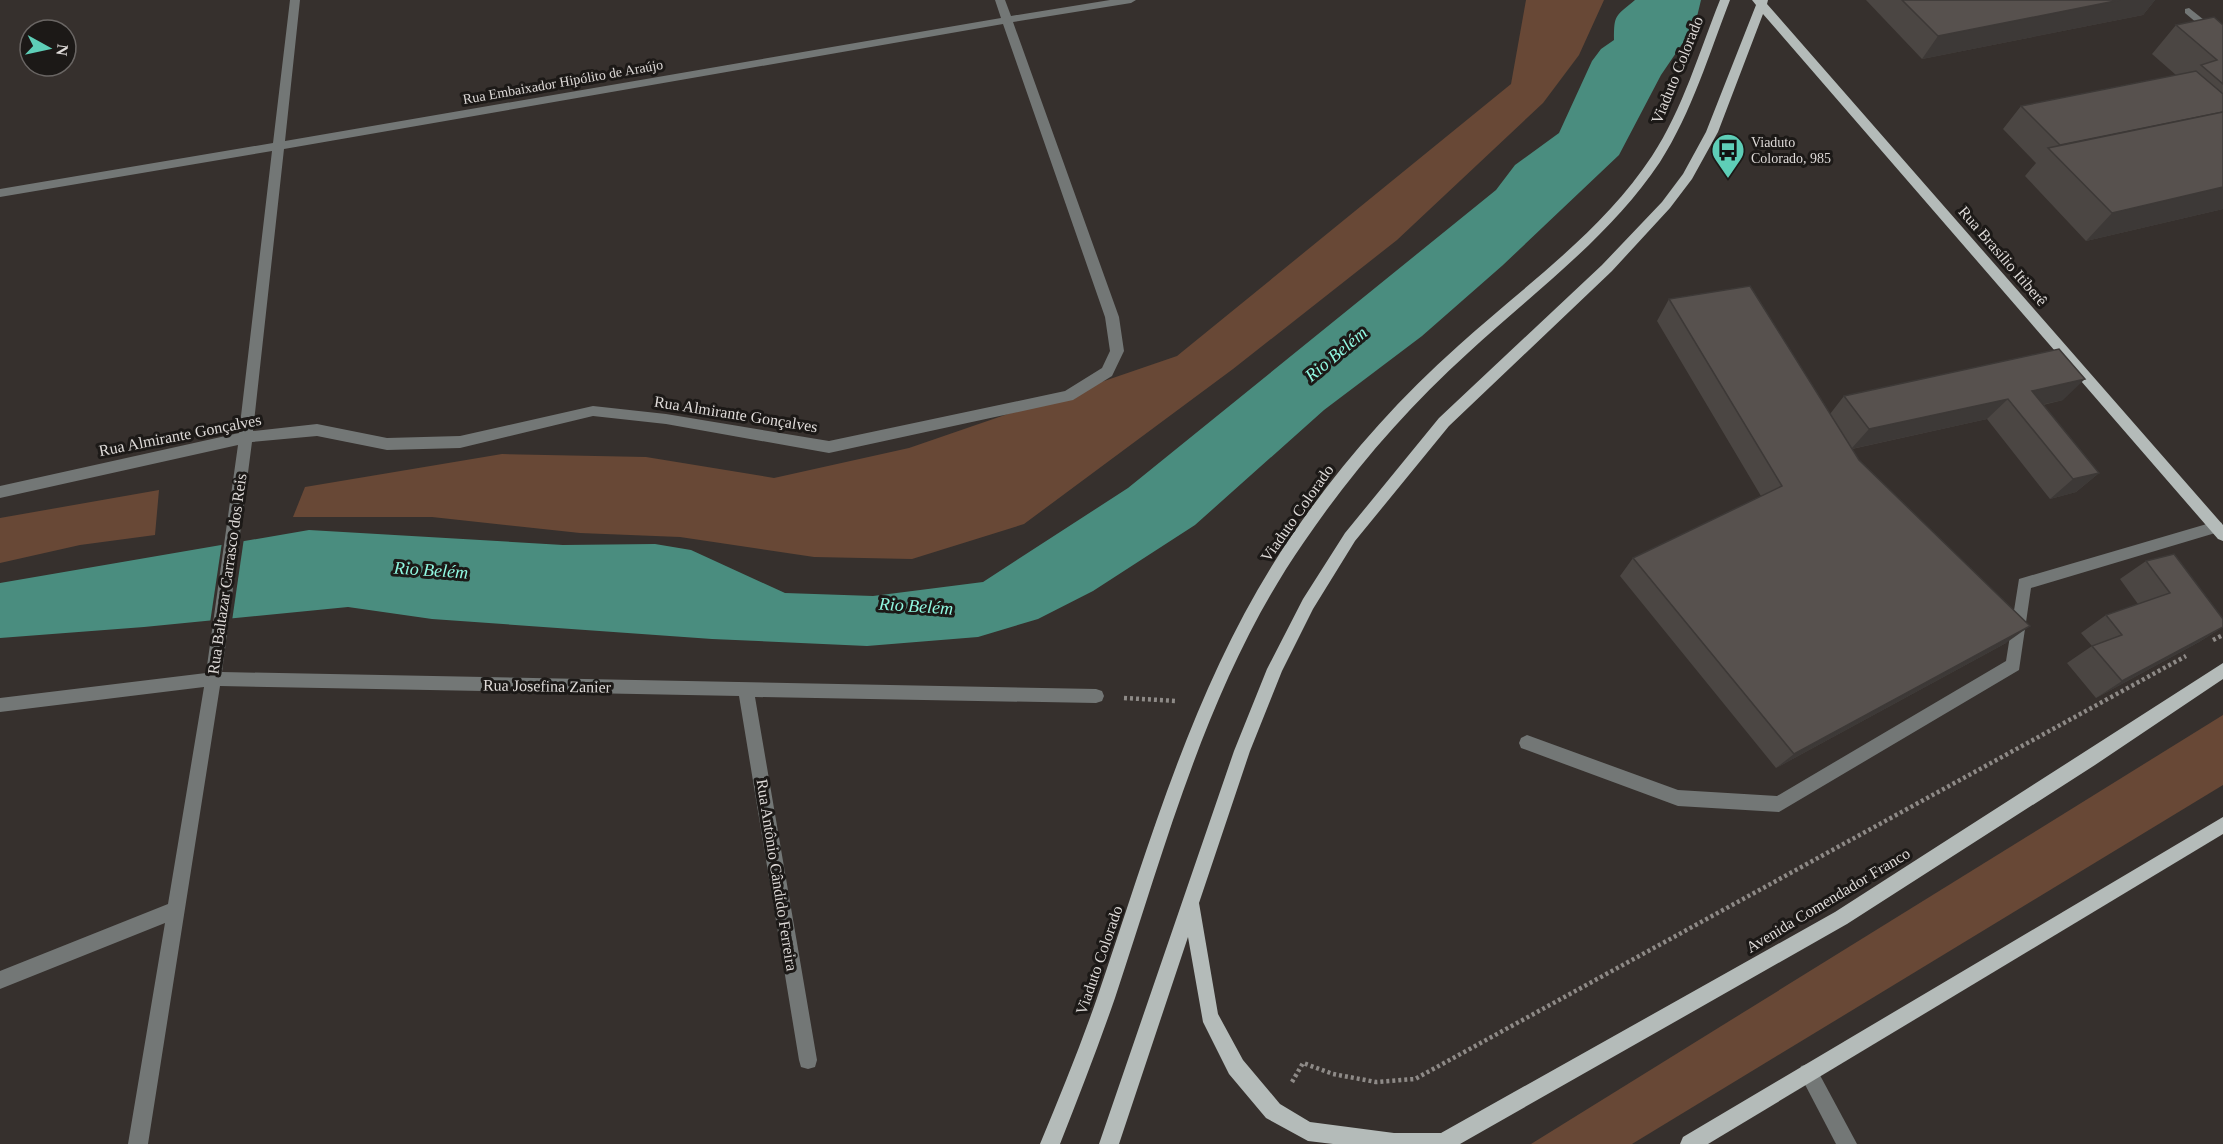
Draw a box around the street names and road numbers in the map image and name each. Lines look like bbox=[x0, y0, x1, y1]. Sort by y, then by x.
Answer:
street label: Viaduto Colorado bbox=[1648, 14, 1706, 126]
street label: Rua Embaixador Hipólito de Araújo bbox=[462, 57, 664, 107]
street label: Rua Brasílio Itiberê bbox=[1955, 203, 2051, 309]
street label: Rua Almirante Gonçalves bbox=[653, 393, 819, 436]
street label: Rua Almirante Gonçalves bbox=[97, 411, 263, 460]
street label: Viaduto Colorado bbox=[1257, 461, 1337, 565]
street label: Rua Baltazar Carrasco dos Reis bbox=[204, 472, 250, 676]
street label: Rua Josefina Zanier bbox=[483, 676, 612, 696]
street label: Rua Antônio Cândido Ferreira bbox=[753, 778, 801, 972]
street label: Avenida Comendador Franco bbox=[1743, 844, 1913, 956]
street label: Viaduto Colorado bbox=[1072, 903, 1126, 1017]

